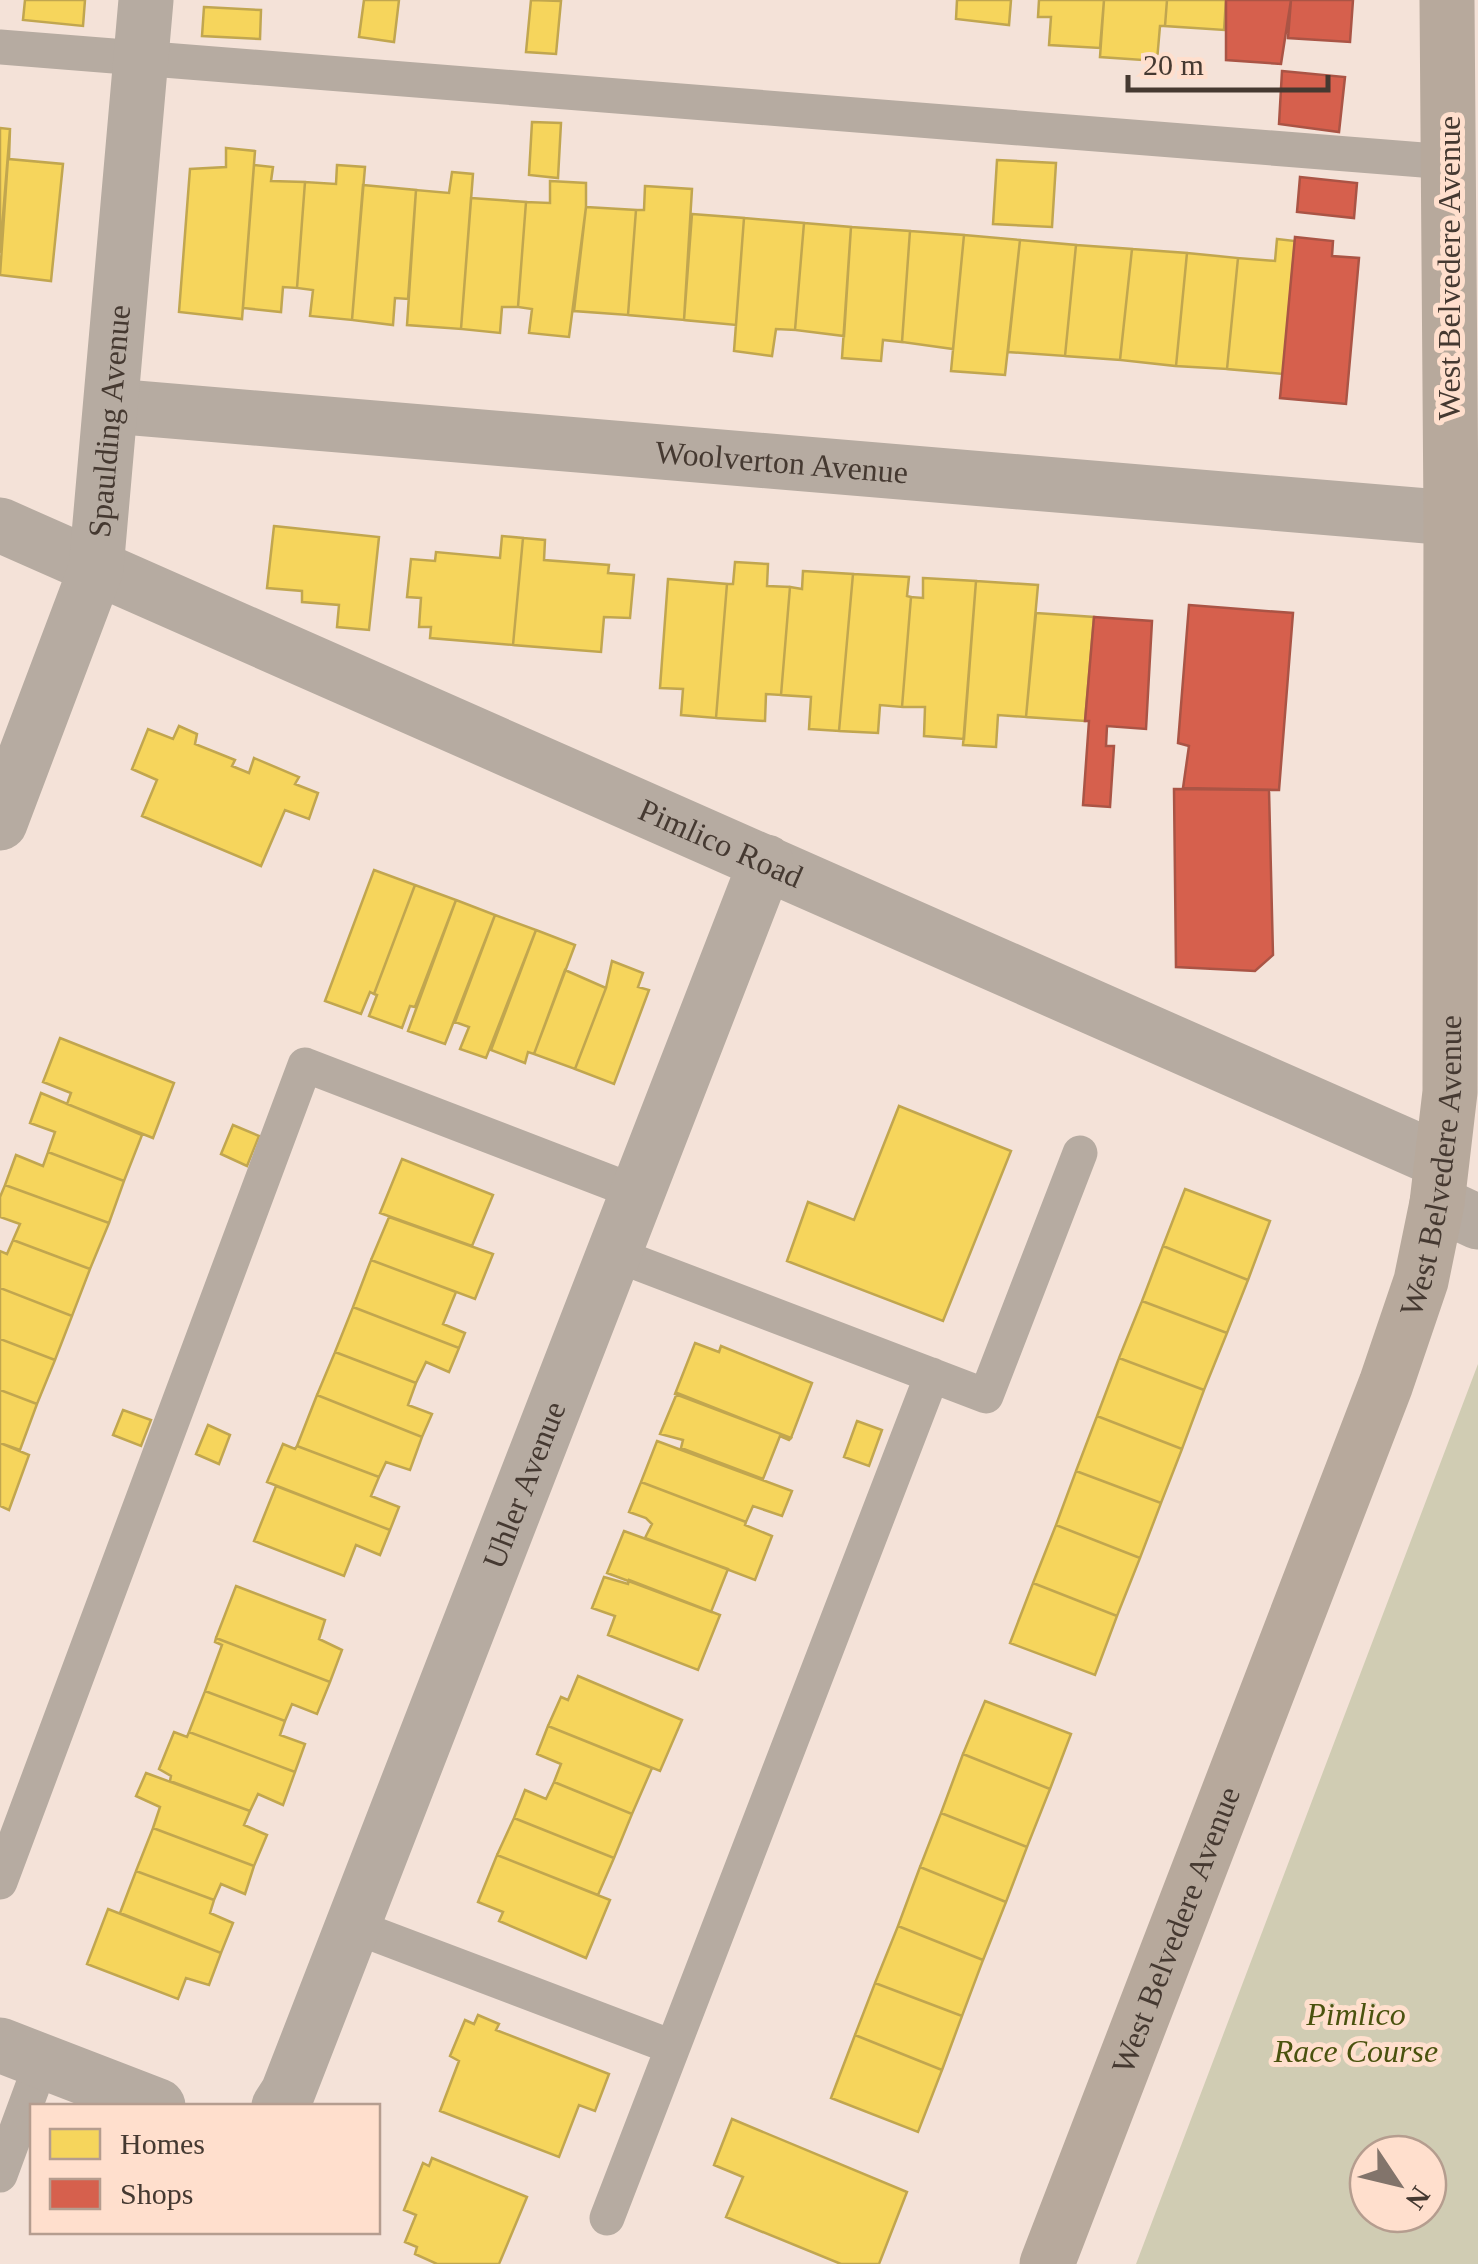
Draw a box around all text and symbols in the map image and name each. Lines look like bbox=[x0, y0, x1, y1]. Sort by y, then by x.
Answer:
scale bar bbox=[1128, 30, 1328, 92]
text: 20 m bbox=[1143, 48, 1204, 81]
street label: West Belvedere Avenue bbox=[1431, 116, 1467, 420]
street label: Spaulding Avenue bbox=[81, 303, 137, 539]
street label: Woolverton Avenue bbox=[654, 434, 910, 491]
street label: Pimlico Road bbox=[634, 791, 808, 895]
street label: West Belvedere Avenue bbox=[1392, 1015, 1468, 1321]
street label: Uhler Avenue bbox=[475, 1396, 573, 1574]
street label: West Belvedere Avenue bbox=[1104, 1781, 1247, 2078]
park label: Pimlico Race Course bbox=[1273, 1996, 1438, 2069]
legend bbox=[30, 2104, 380, 2234]
text: Homes bbox=[120, 2127, 205, 2160]
north arrow bbox=[1348, 2134, 1448, 2234]
text: Shops bbox=[120, 2177, 193, 2210]
text: N bbox=[1400, 2181, 1437, 2215]

